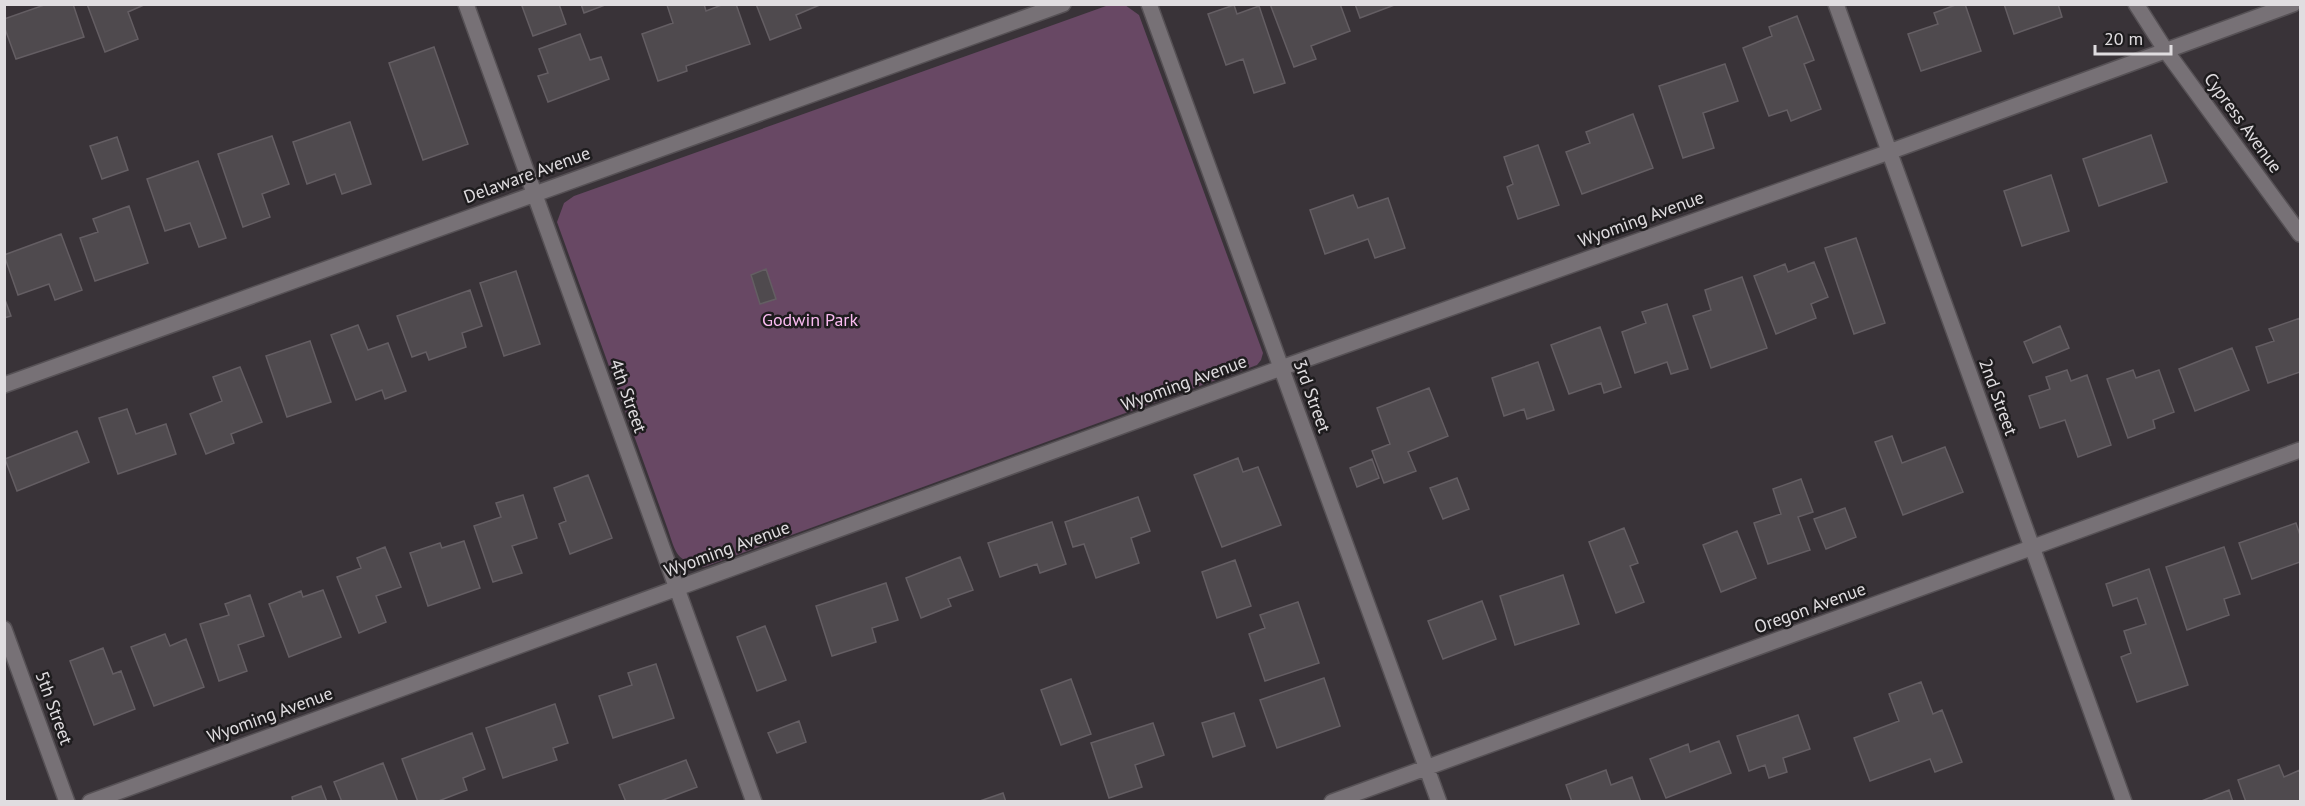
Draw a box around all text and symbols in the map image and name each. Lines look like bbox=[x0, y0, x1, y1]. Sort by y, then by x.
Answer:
scale bar bbox=[2095, 18, 2172, 56]
text: 20 m bbox=[2104, 27, 2143, 50]
street label: Cypress Avenue bbox=[2199, 68, 2288, 177]
street label: Delaware Avenue bbox=[460, 141, 593, 208]
street label: Wyoming Avenue bbox=[1575, 185, 1707, 252]
park label: Godwin Park bbox=[762, 308, 858, 331]
street label: Wyoming Avenue bbox=[1118, 349, 1250, 416]
street label: 2nd Street bbox=[1974, 355, 2023, 438]
street label: 4th Street bbox=[605, 356, 652, 436]
street label: 3rd Street bbox=[1289, 356, 1336, 436]
street label: Wyoming Avenue bbox=[661, 515, 793, 582]
street label: Oregon Avenue bbox=[1751, 577, 1869, 638]
street label: 5th Street bbox=[31, 668, 78, 748]
street label: Wyoming Avenue bbox=[204, 681, 336, 748]

